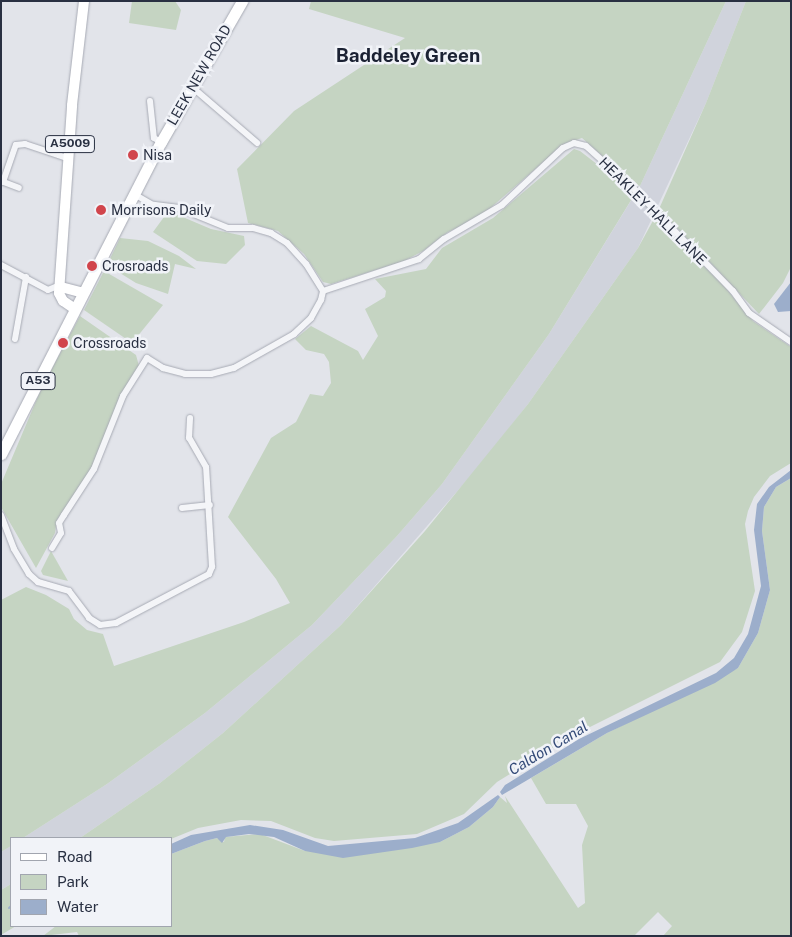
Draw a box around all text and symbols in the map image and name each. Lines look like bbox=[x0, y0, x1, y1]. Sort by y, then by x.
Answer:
street label: LEEK NEW ROAD bbox=[163, 22, 235, 128]
district label: Baddeley Green bbox=[336, 45, 480, 67]
road number: A5009 bbox=[44, 134, 96, 154]
place label: Nisa bbox=[143, 147, 172, 163]
marker: Nisa bbox=[127, 149, 139, 161]
street label: HEAKLEY HALL LANE bbox=[596, 154, 710, 268]
place label: Morrisons Daily bbox=[111, 202, 212, 218]
marker: Morrisons Daily bbox=[95, 204, 107, 216]
place label: Crosroads bbox=[102, 258, 168, 274]
marker: Crosroads bbox=[86, 260, 98, 272]
place label: Crossroads bbox=[73, 335, 146, 351]
marker: Crossroads bbox=[57, 337, 69, 349]
road number: A53 bbox=[20, 372, 56, 391]
water label: Caldon Canal bbox=[505, 717, 591, 779]
legend bbox=[10, 837, 172, 927]
text: Road bbox=[57, 848, 93, 865]
text: Park bbox=[57, 873, 89, 890]
text: Water bbox=[57, 898, 99, 915]

